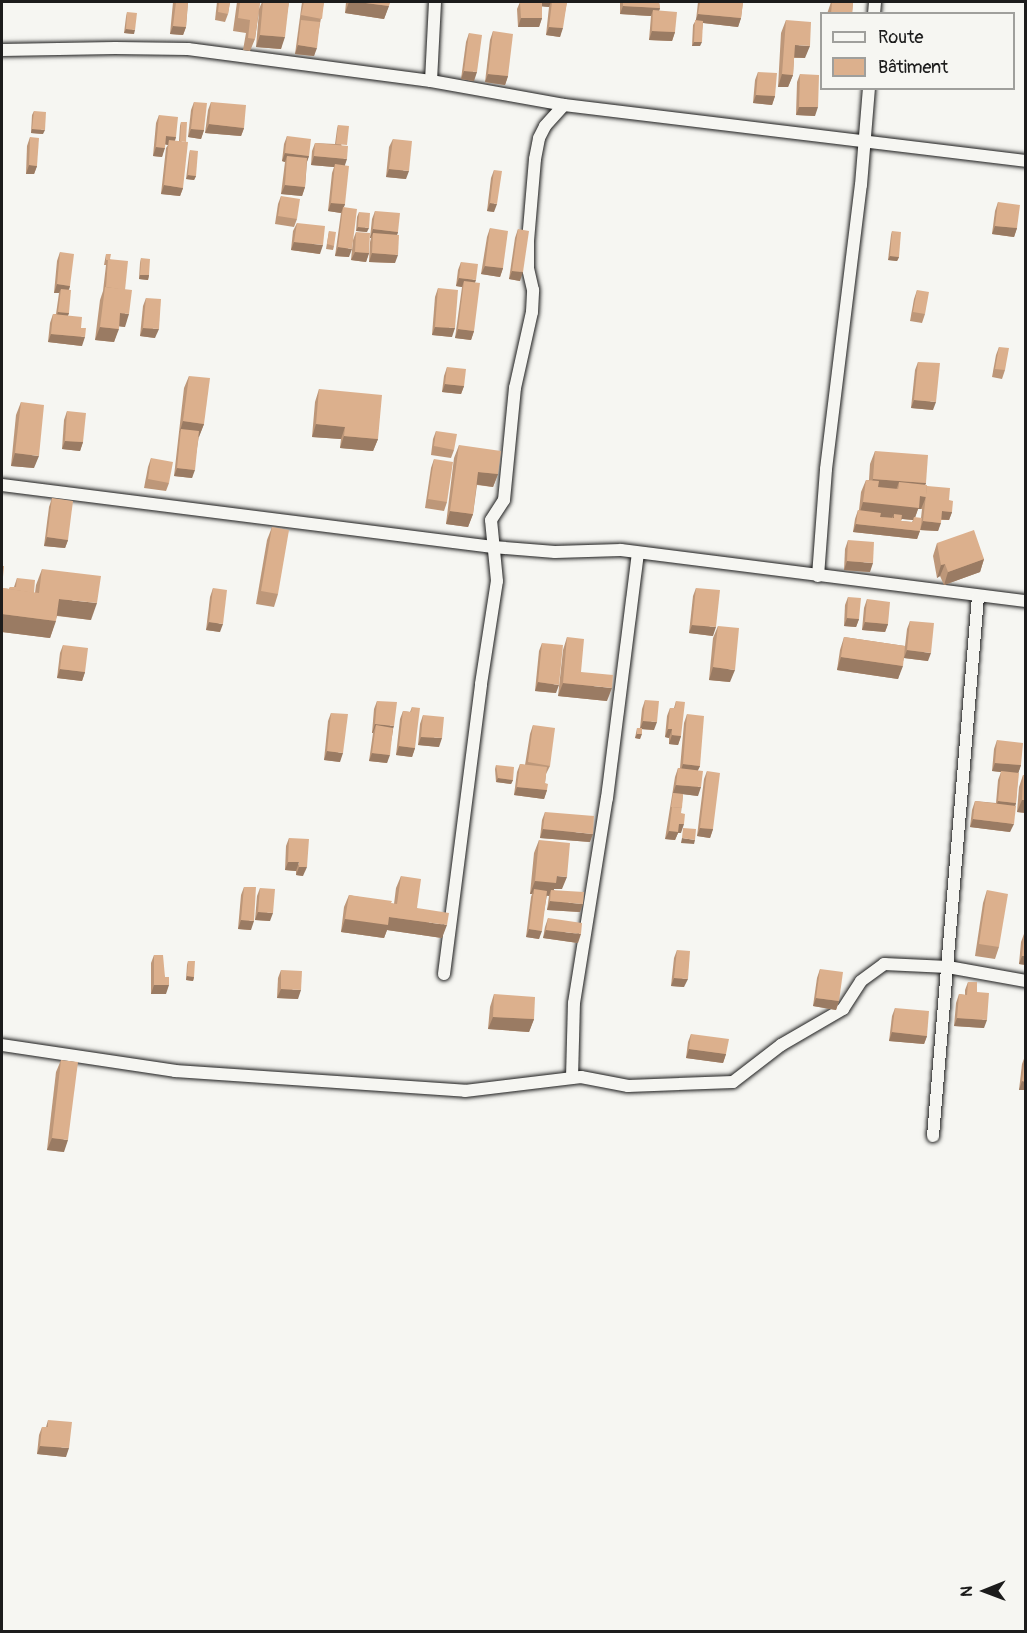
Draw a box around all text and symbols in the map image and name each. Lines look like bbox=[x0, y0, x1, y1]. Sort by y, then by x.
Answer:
legend bbox=[820, 12, 1015, 90]
text: Route bbox=[878, 26, 923, 49]
text: Bâtiment bbox=[878, 56, 948, 79]
north arrow bbox=[955, 1561, 1015, 1621]
text: N bbox=[957, 1586, 977, 1597]

